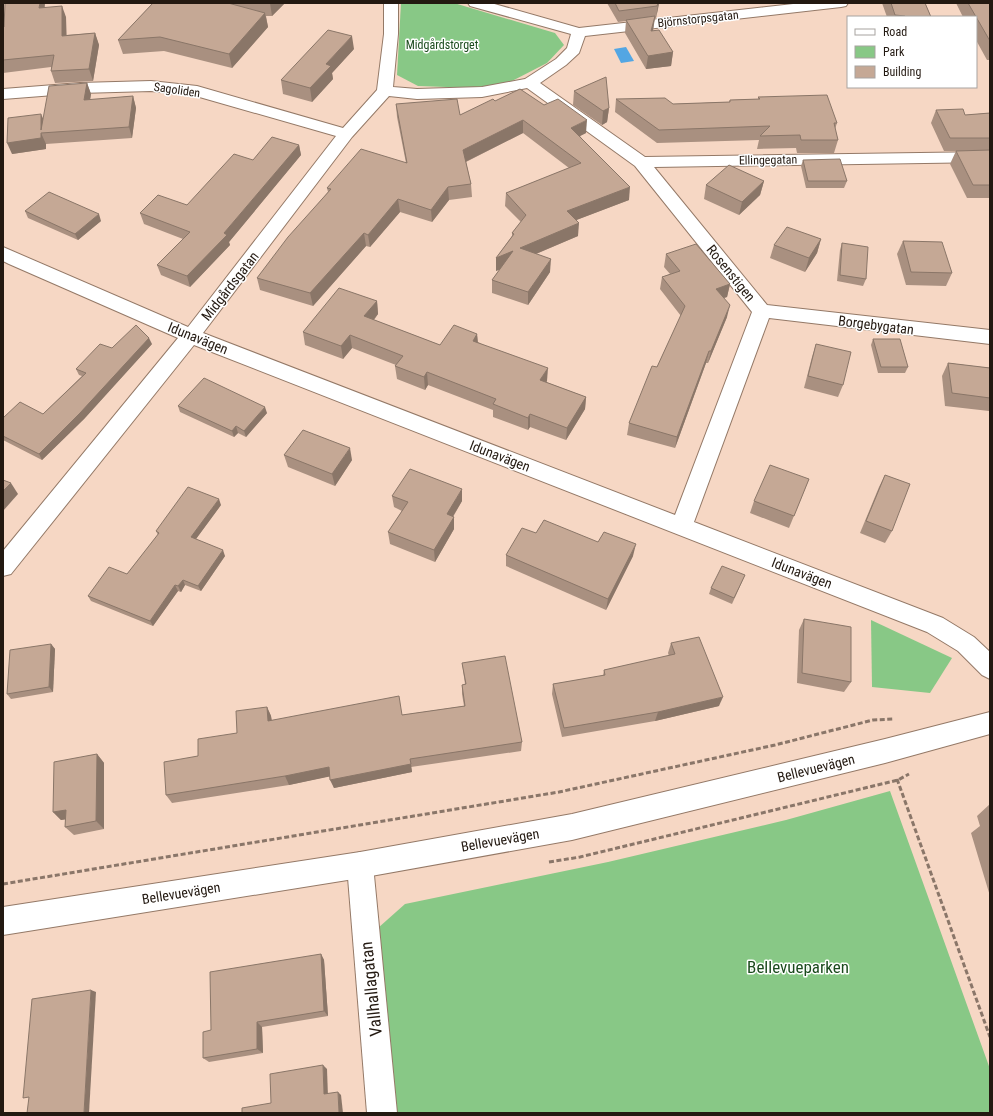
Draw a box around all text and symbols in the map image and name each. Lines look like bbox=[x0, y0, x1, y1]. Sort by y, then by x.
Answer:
street label: Björnstorpsgatan bbox=[657, 8, 739, 30]
legend bbox=[847, 16, 977, 88]
text: Road bbox=[883, 25, 907, 39]
park label: Midgårdstorget bbox=[406, 38, 479, 52]
text: Park bbox=[883, 45, 905, 59]
text: Building bbox=[883, 65, 921, 79]
street label: Sagoliden bbox=[153, 80, 201, 100]
street label: Ellingegatan bbox=[739, 152, 797, 168]
street label: Rosenstigen bbox=[703, 241, 759, 305]
street label: Midgårdsgatan bbox=[198, 248, 262, 324]
street label: Borgebygatan bbox=[837, 312, 915, 338]
street label: Idunavägen bbox=[166, 319, 230, 357]
street label: Idunavägen bbox=[468, 437, 532, 475]
street label: Idunavägen bbox=[770, 554, 834, 592]
street label: Bellevuevägen bbox=[776, 751, 856, 785]
street label: Bellevuevägen bbox=[460, 825, 540, 855]
street label: Bellevuevägen bbox=[141, 879, 221, 907]
street label: Vallhallagatan bbox=[356, 941, 386, 1037]
park label: Bellevueparken bbox=[747, 957, 849, 977]

